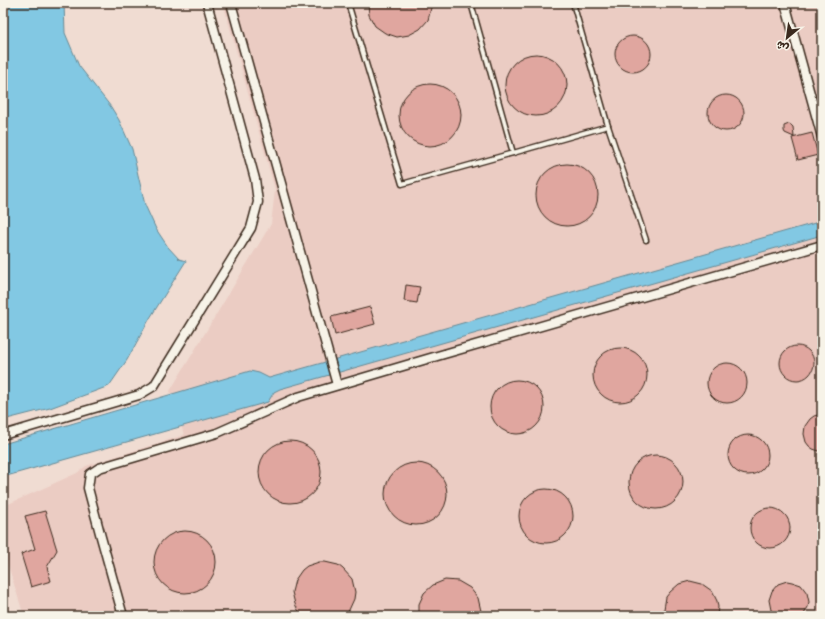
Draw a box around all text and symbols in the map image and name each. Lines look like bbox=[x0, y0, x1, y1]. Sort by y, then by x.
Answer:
north arrow bbox=[767, 18, 807, 58]
text: ش bbox=[773, 38, 791, 56]

